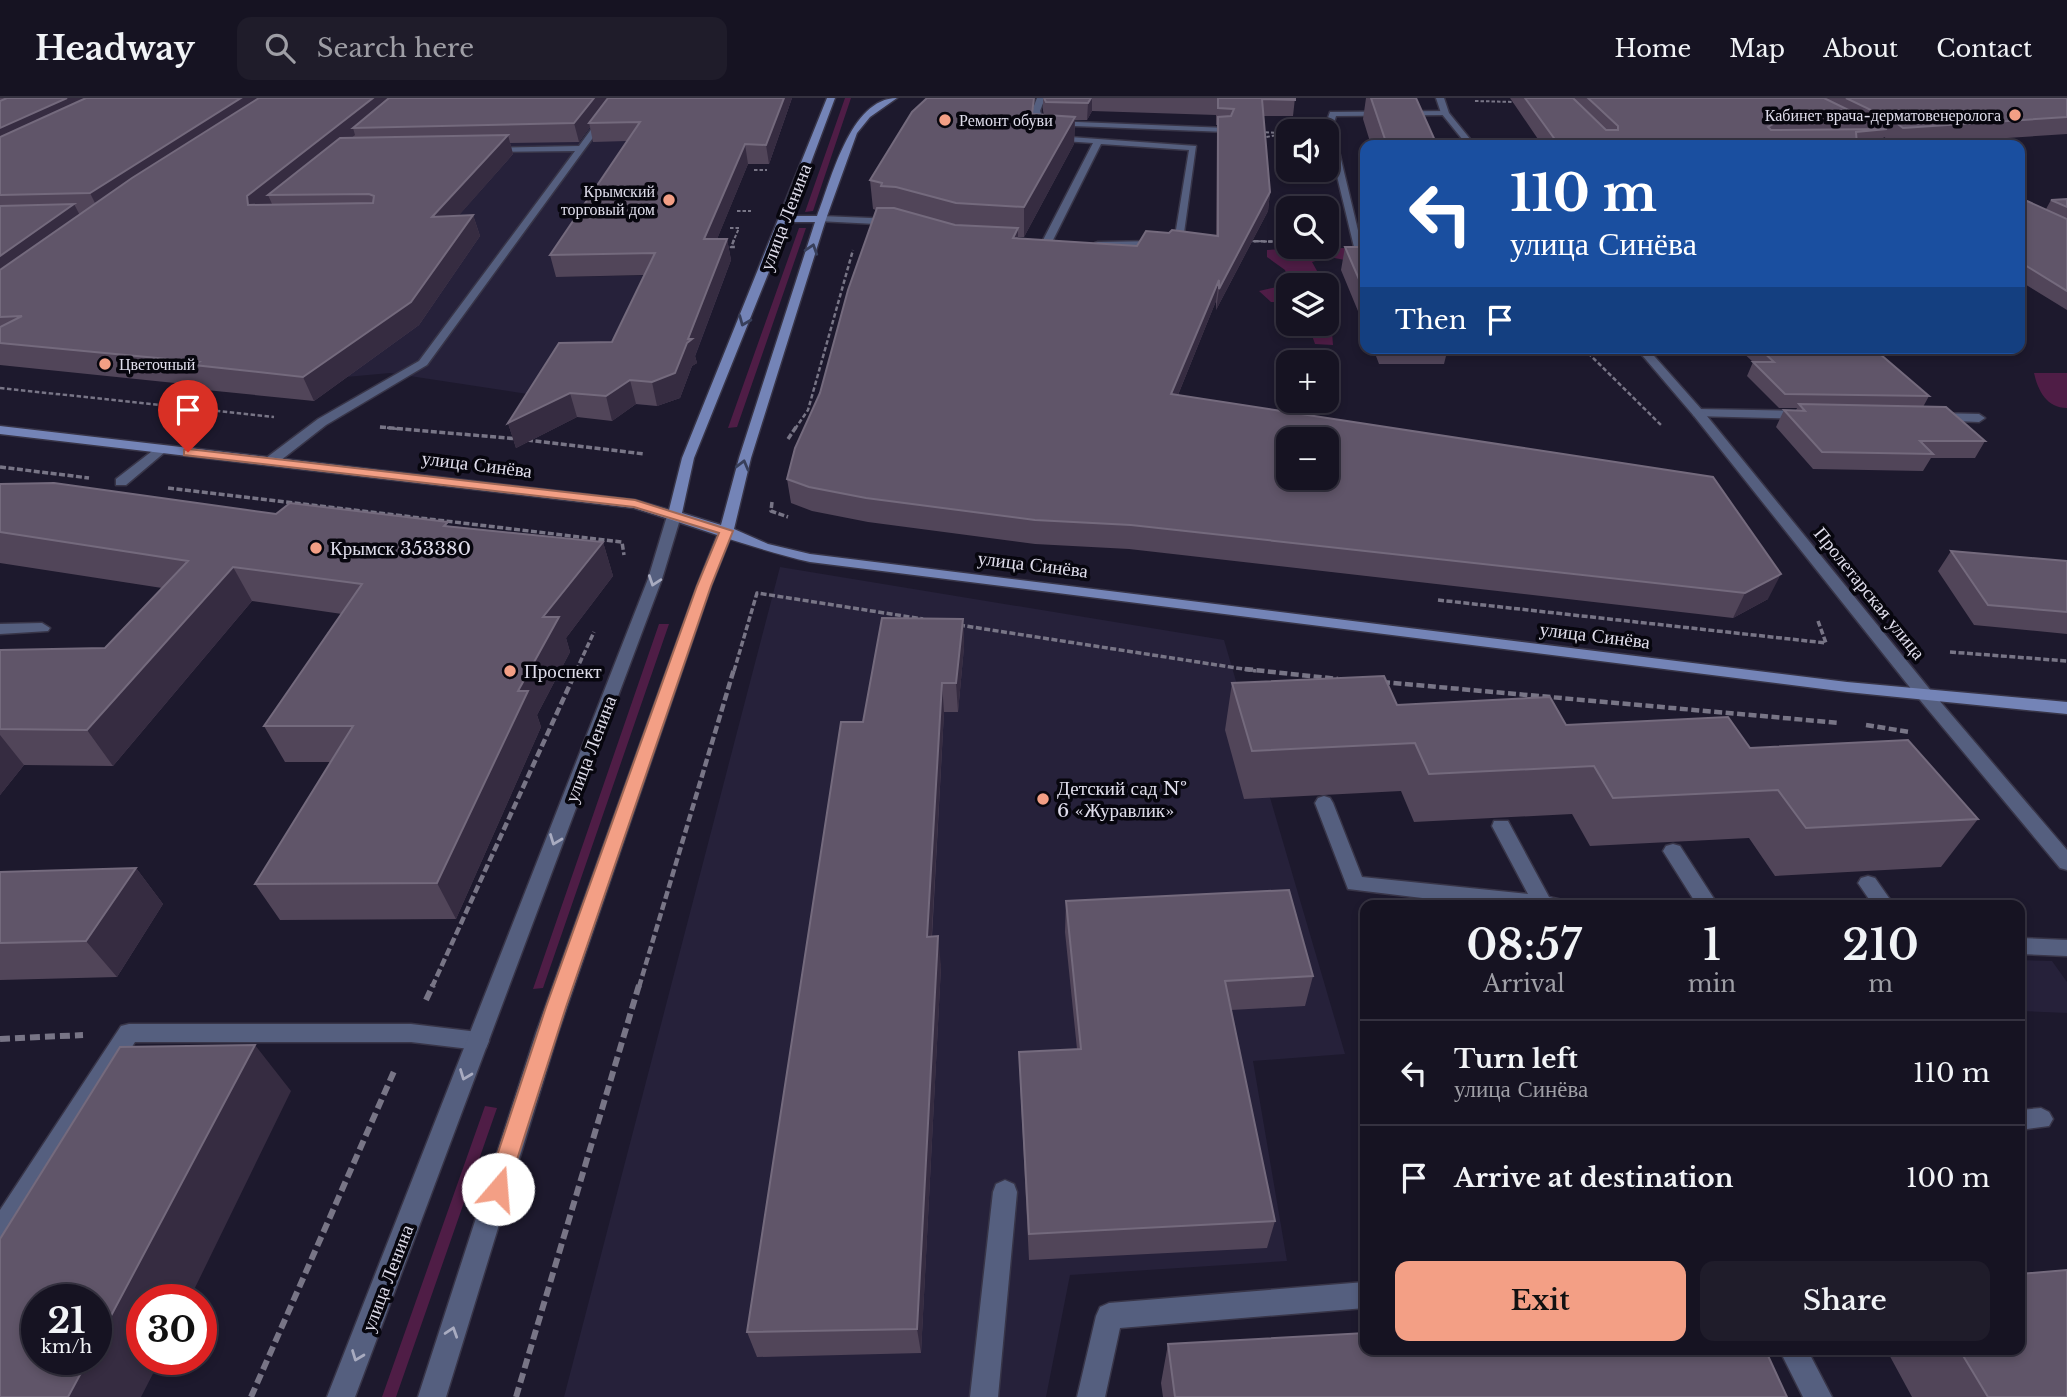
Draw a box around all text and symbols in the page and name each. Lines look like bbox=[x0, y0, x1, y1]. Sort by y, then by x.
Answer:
search box bbox=[237, 17, 727, 80]
text: Headway bbox=[35, 28, 195, 69]
icon: search bbox=[261, 29, 299, 67]
text: Search here bbox=[317, 32, 474, 64]
text: Home bbox=[1615, 34, 1691, 63]
text: Map bbox=[1729, 34, 1785, 63]
text: About bbox=[1823, 34, 1898, 63]
text: Contact bbox=[1936, 34, 2032, 63]
place label: Кабинет врача-дерматовенеролога bbox=[1765, 105, 2001, 125]
marker: Кабинет врача-дерматовенеролога bbox=[2007, 107, 2023, 123]
place label: Ремонт обуви bbox=[959, 110, 1053, 130]
marker: Ремонт обуви bbox=[937, 112, 953, 128]
map controls bbox=[1276, 119, 1339, 490]
button: sound bbox=[1276, 119, 1339, 182]
street label: улица Ленина bbox=[755, 160, 817, 274]
text: 110 m bbox=[1510, 163, 1657, 224]
icon: left bbox=[1395, 168, 1486, 259]
place label: Крымский торговый дом bbox=[561, 181, 655, 219]
marker: Крымский торговый дом bbox=[661, 192, 677, 208]
button: search bbox=[1276, 196, 1339, 259]
text: улица Синёва bbox=[1510, 224, 1697, 264]
one-way arrow bbox=[804, 243, 818, 255]
button: layers bbox=[1276, 273, 1339, 336]
icon: arrive bbox=[1481, 301, 1519, 339]
text: Then bbox=[1395, 304, 1467, 336]
one-way arrow bbox=[738, 315, 752, 327]
button: + bbox=[1276, 350, 1339, 413]
place label: Цветочный bbox=[119, 354, 196, 374]
marker: Цветочный bbox=[97, 356, 113, 372]
pin bbox=[158, 380, 218, 452]
icon: arrive bbox=[169, 391, 207, 429]
button: − bbox=[1276, 427, 1339, 490]
street label: улица Синёва bbox=[420, 446, 534, 483]
one-way arrow bbox=[735, 460, 750, 472]
street label: Пролетарская улица bbox=[1809, 522, 1930, 665]
place label: Крымск 353380 bbox=[330, 537, 471, 560]
marker: Крымск 353380 bbox=[308, 540, 324, 556]
street label: улица Синёва bbox=[976, 546, 1090, 583]
one-way arrow bbox=[648, 575, 662, 587]
street label: улица Синёва bbox=[1538, 617, 1652, 654]
place label: Проспект bbox=[524, 660, 602, 683]
marker: Проспект bbox=[502, 663, 518, 679]
street label: улица Ленина bbox=[560, 692, 622, 806]
place label: Детский сад № 6 «Журавлик» bbox=[1057, 777, 1187, 822]
marker: Детский сад № 6 «Журавлик» bbox=[1035, 791, 1051, 807]
one-way arrow bbox=[550, 833, 564, 845]
text: 08:57 bbox=[1466, 919, 1582, 971]
text: 1 bbox=[1703, 919, 1721, 971]
text: 210 bbox=[1842, 919, 1919, 971]
text: Arrival bbox=[1483, 970, 1565, 998]
text: min bbox=[1688, 970, 1736, 998]
text: m bbox=[1868, 970, 1893, 998]
text: Turn left bbox=[1454, 1043, 1578, 1075]
icon: left bbox=[1395, 1054, 1433, 1092]
text: 110 m bbox=[1913, 1057, 1990, 1089]
one-way arrow bbox=[459, 1068, 473, 1080]
text: улица Синёва bbox=[1454, 1075, 1588, 1103]
position arrow bbox=[461, 1152, 535, 1226]
icon: arrive bbox=[1395, 1159, 1433, 1197]
text: Arrive at destination bbox=[1454, 1162, 1734, 1194]
text: 100 m bbox=[1906, 1162, 1990, 1194]
street label: улица Ленина bbox=[357, 1221, 419, 1335]
button: Exit bbox=[1395, 1261, 1686, 1341]
button: Share bbox=[1700, 1261, 1990, 1341]
speed limit sign: 30 bbox=[126, 1284, 217, 1375]
text: 21 bbox=[47, 1299, 86, 1342]
one-way arrow bbox=[444, 1326, 458, 1339]
text: km/h bbox=[41, 1336, 92, 1358]
one-way arrow bbox=[351, 1349, 365, 1361]

